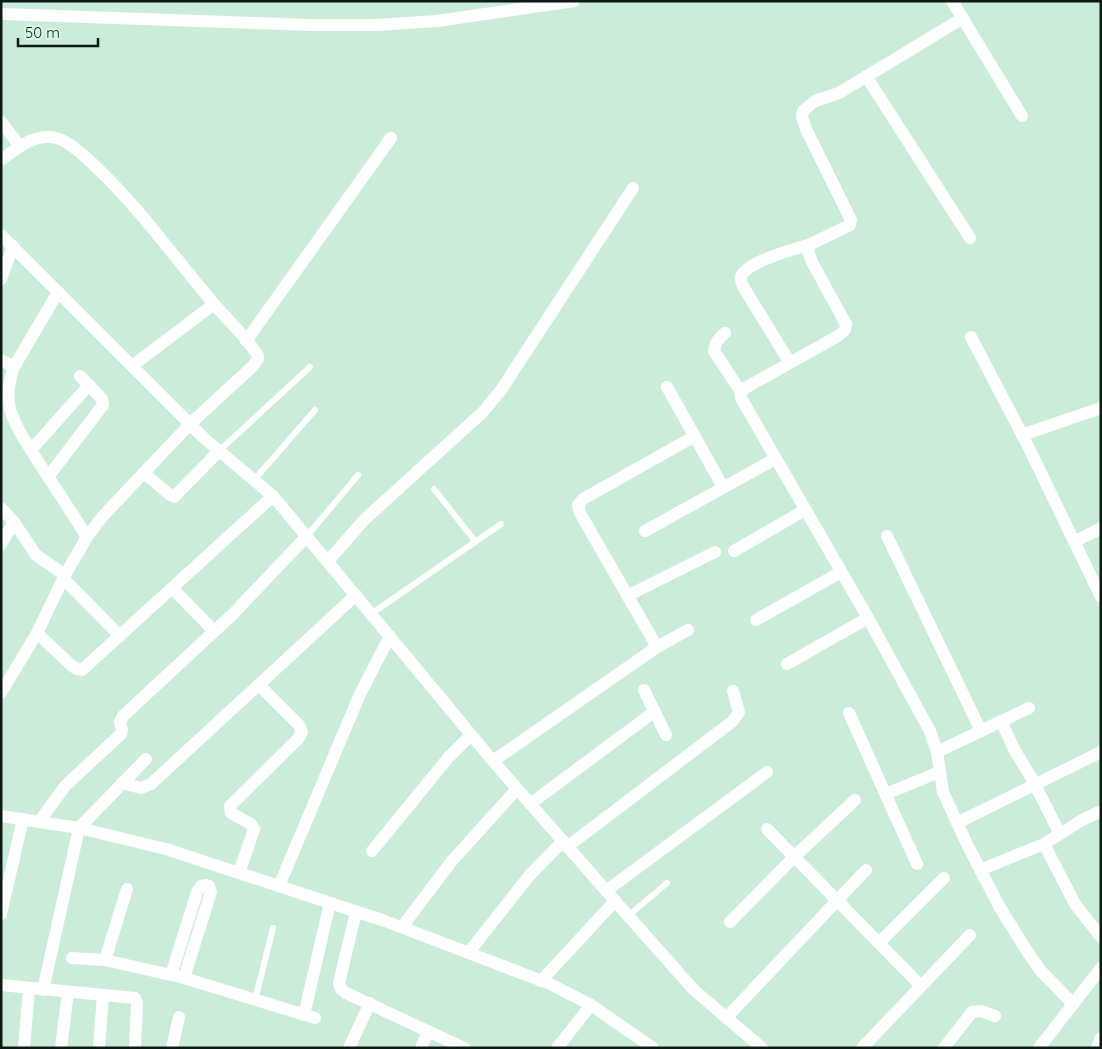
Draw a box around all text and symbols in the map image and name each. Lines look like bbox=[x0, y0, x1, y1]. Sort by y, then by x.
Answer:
scale bar bbox=[18, 15, 98, 47]
text: 50 m bbox=[25, 23, 60, 42]

